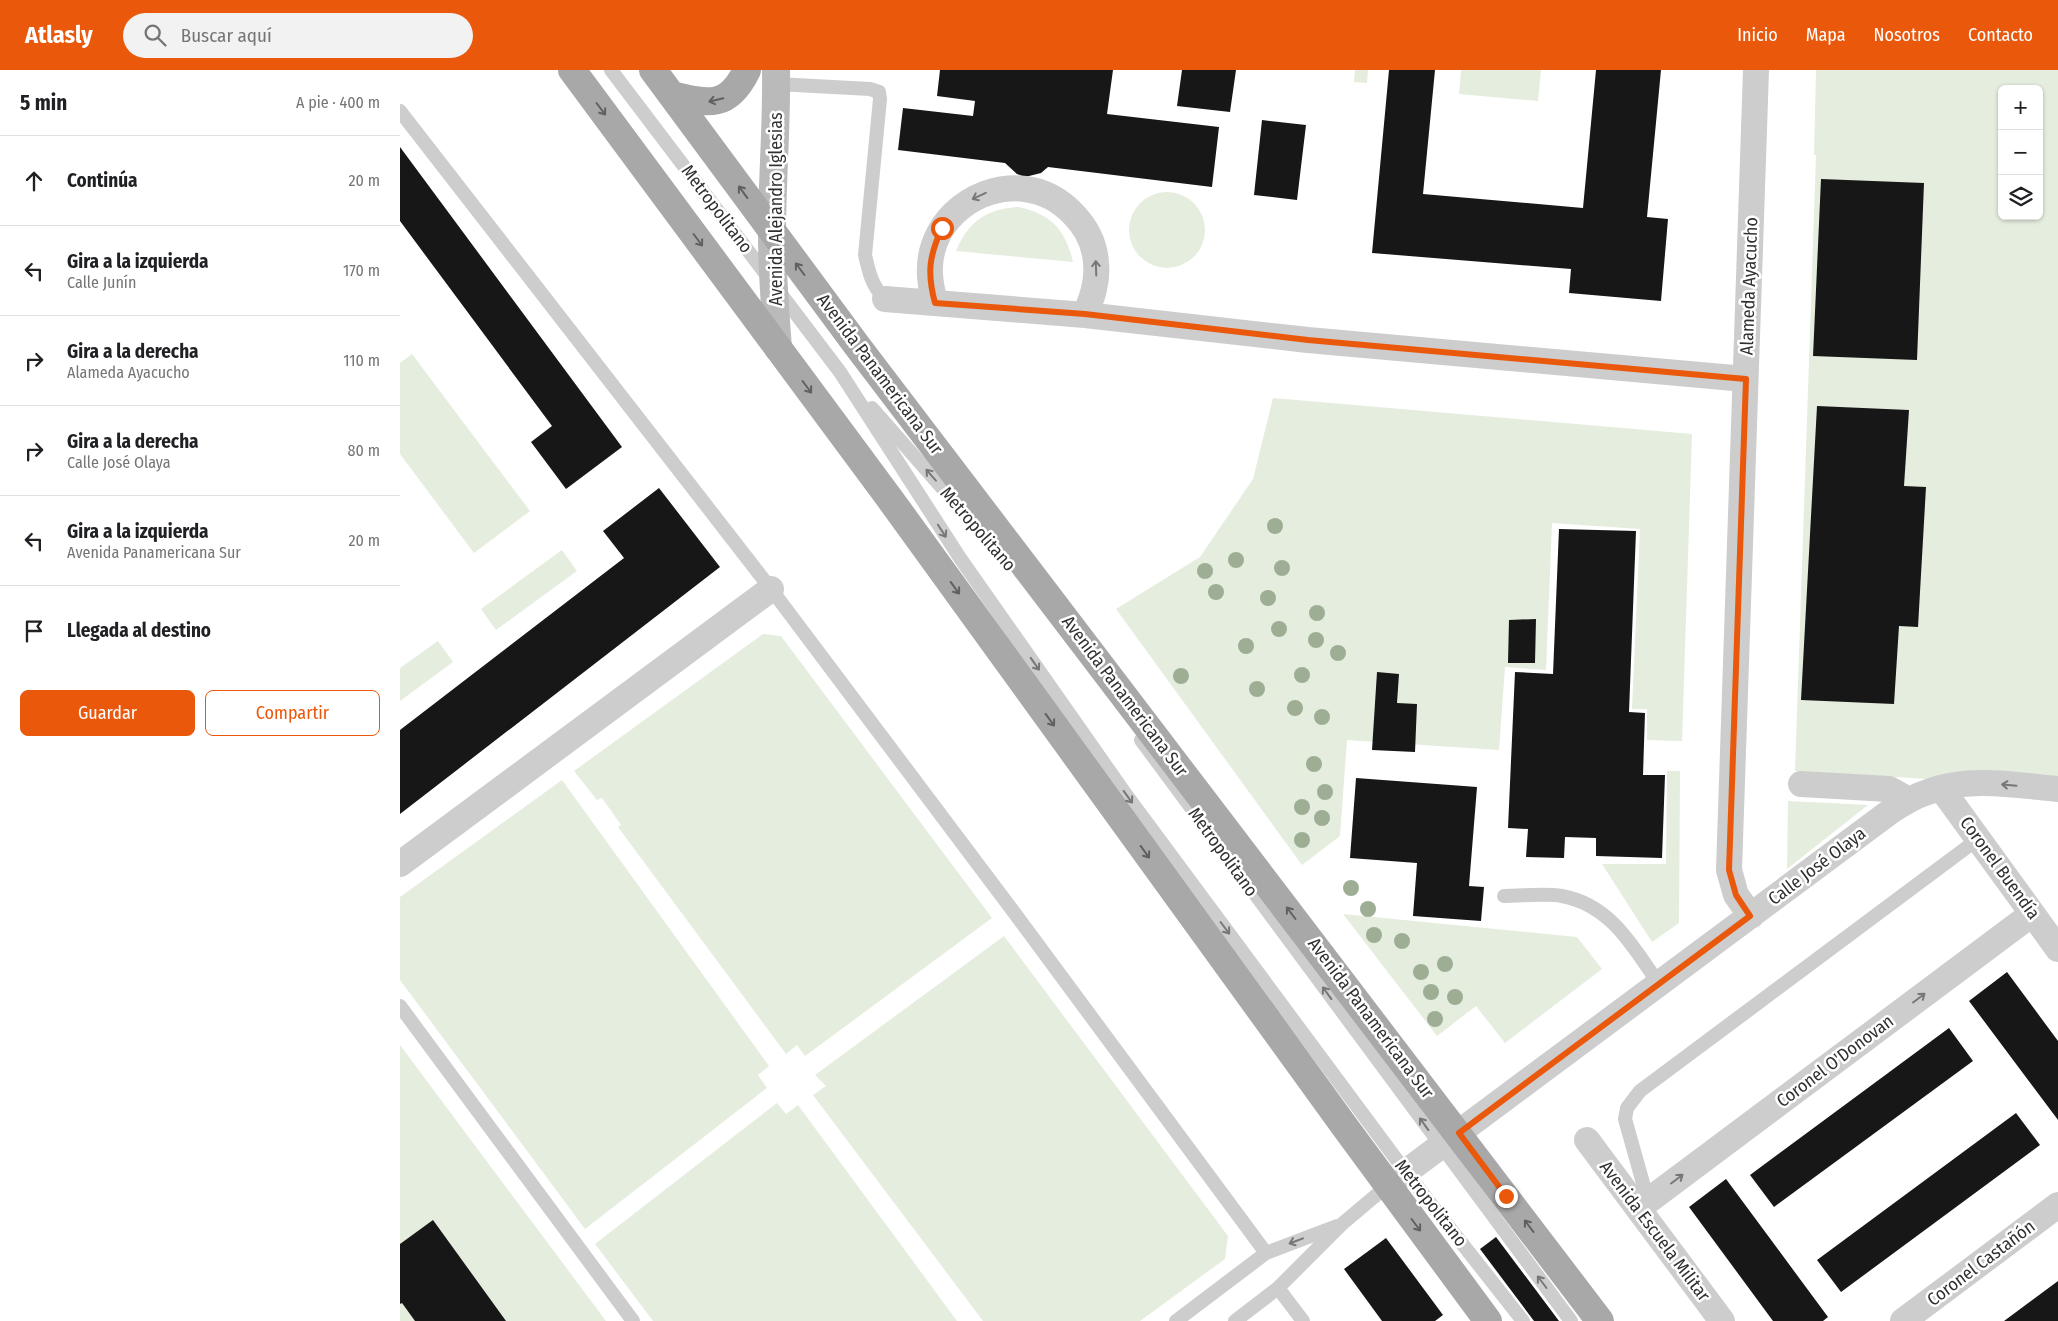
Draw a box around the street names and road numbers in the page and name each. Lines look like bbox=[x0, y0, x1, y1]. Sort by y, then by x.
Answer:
street label: Avenida Alejandro Iglesias bbox=[765, 112, 787, 306]
street label: Metropolitano bbox=[677, 161, 757, 257]
street label: Alameda Ayacucho bbox=[1736, 217, 1762, 355]
street label: Avenida Panamericana Sur bbox=[812, 289, 948, 459]
street label: Metropolitano bbox=[935, 482, 1021, 576]
street label: Avenida Panamericana Sur bbox=[1057, 611, 1193, 781]
street label: Metropolitano bbox=[1183, 803, 1263, 901]
street label: Coronel Buendía bbox=[1955, 812, 2045, 924]
street label: Calle José Olaya bbox=[1764, 822, 1870, 910]
street label: Avenida Panamericana Sur bbox=[1303, 933, 1439, 1103]
street label: Coronel O'Donovan bbox=[1772, 1010, 1898, 1112]
street label: Metropolitano bbox=[1390, 1155, 1472, 1251]
street label: Avenida Escuela Militar bbox=[1595, 1156, 1715, 1306]
street label: Coronel Castañón bbox=[1923, 1215, 2039, 1311]

